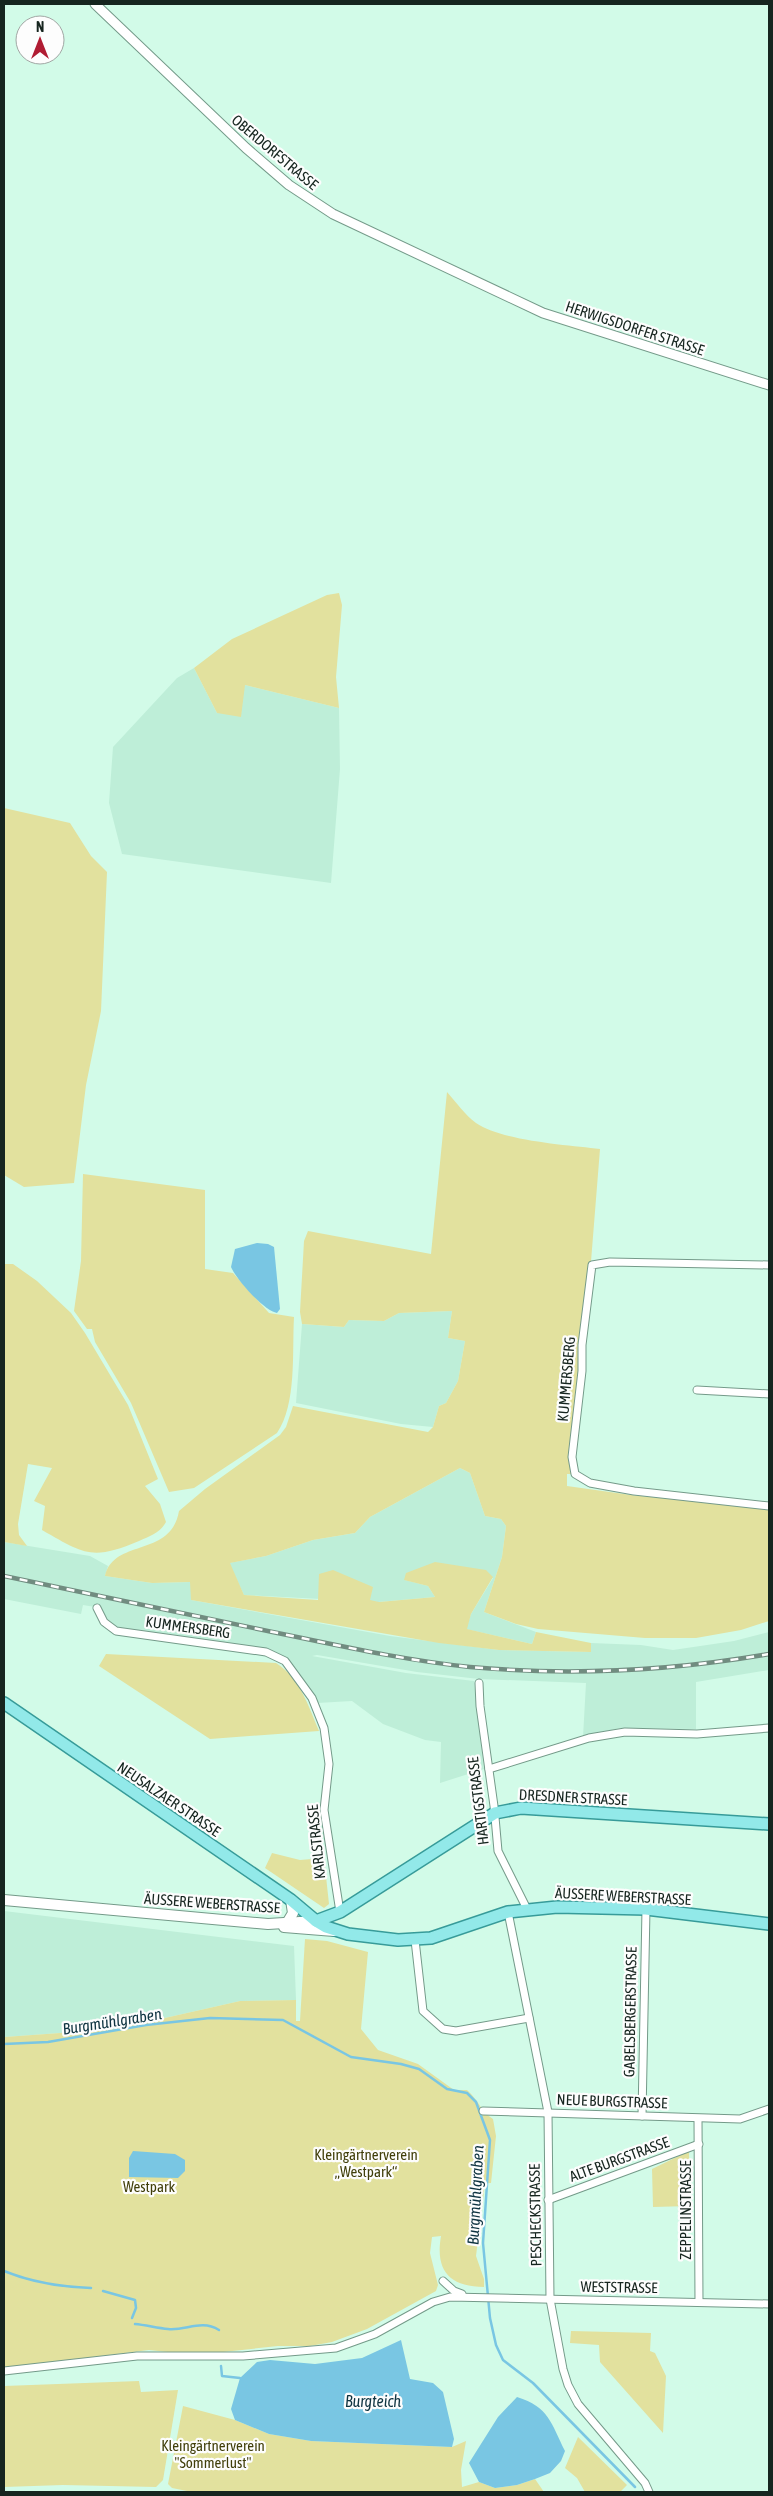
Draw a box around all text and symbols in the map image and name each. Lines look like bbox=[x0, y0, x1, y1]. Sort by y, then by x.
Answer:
north arrow bbox=[15, 15, 65, 65]
text: N bbox=[36, 19, 44, 35]
street label: OBERDORFSTRASSE bbox=[228, 111, 322, 193]
street label: HERWIGSDORFER STRASSE bbox=[564, 298, 707, 359]
street label: KUMMERSBERG bbox=[554, 1336, 578, 1422]
street label: KUMMERSBERG bbox=[145, 1613, 231, 1641]
street label: HARTIGSTRASSE bbox=[464, 1755, 492, 1846]
street label: NEUSALZAER STRASSE bbox=[114, 1758, 224, 1840]
street label: DRESDNER STRASSE bbox=[518, 1786, 628, 1808]
street label: KARLSTRASSE bbox=[304, 1803, 328, 1880]
street label: ÄUSSERE WEBERSTRASSE bbox=[555, 1884, 692, 1908]
street label: ÄUSSERE WEBERSTRASSE bbox=[144, 1890, 281, 1916]
street label: GABELSBERGERSTRASSE bbox=[620, 1946, 640, 2077]
water label: Burgmühlgraben bbox=[61, 2004, 163, 2039]
street label: NEUE BURGSTRASSE bbox=[556, 2091, 668, 2111]
street label: ALTE BURGSTRASSE bbox=[567, 2133, 672, 2185]
water label: Burgmühlgraben bbox=[463, 2144, 488, 2245]
park label: Kleingärtnerverein „Westpark“ bbox=[314, 2146, 418, 2180]
street label: ZEPPELINSTRASSE bbox=[677, 2160, 694, 2260]
street label: PESCHECKSTRASSE bbox=[526, 2163, 544, 2267]
park label: Westpark bbox=[123, 2178, 175, 2195]
street label: WESTSTRASSE bbox=[580, 2278, 658, 2296]
water label: Burgteich bbox=[345, 2392, 401, 2411]
park label: Kleingärtnerverein "Sommerlust" bbox=[161, 2437, 265, 2471]

